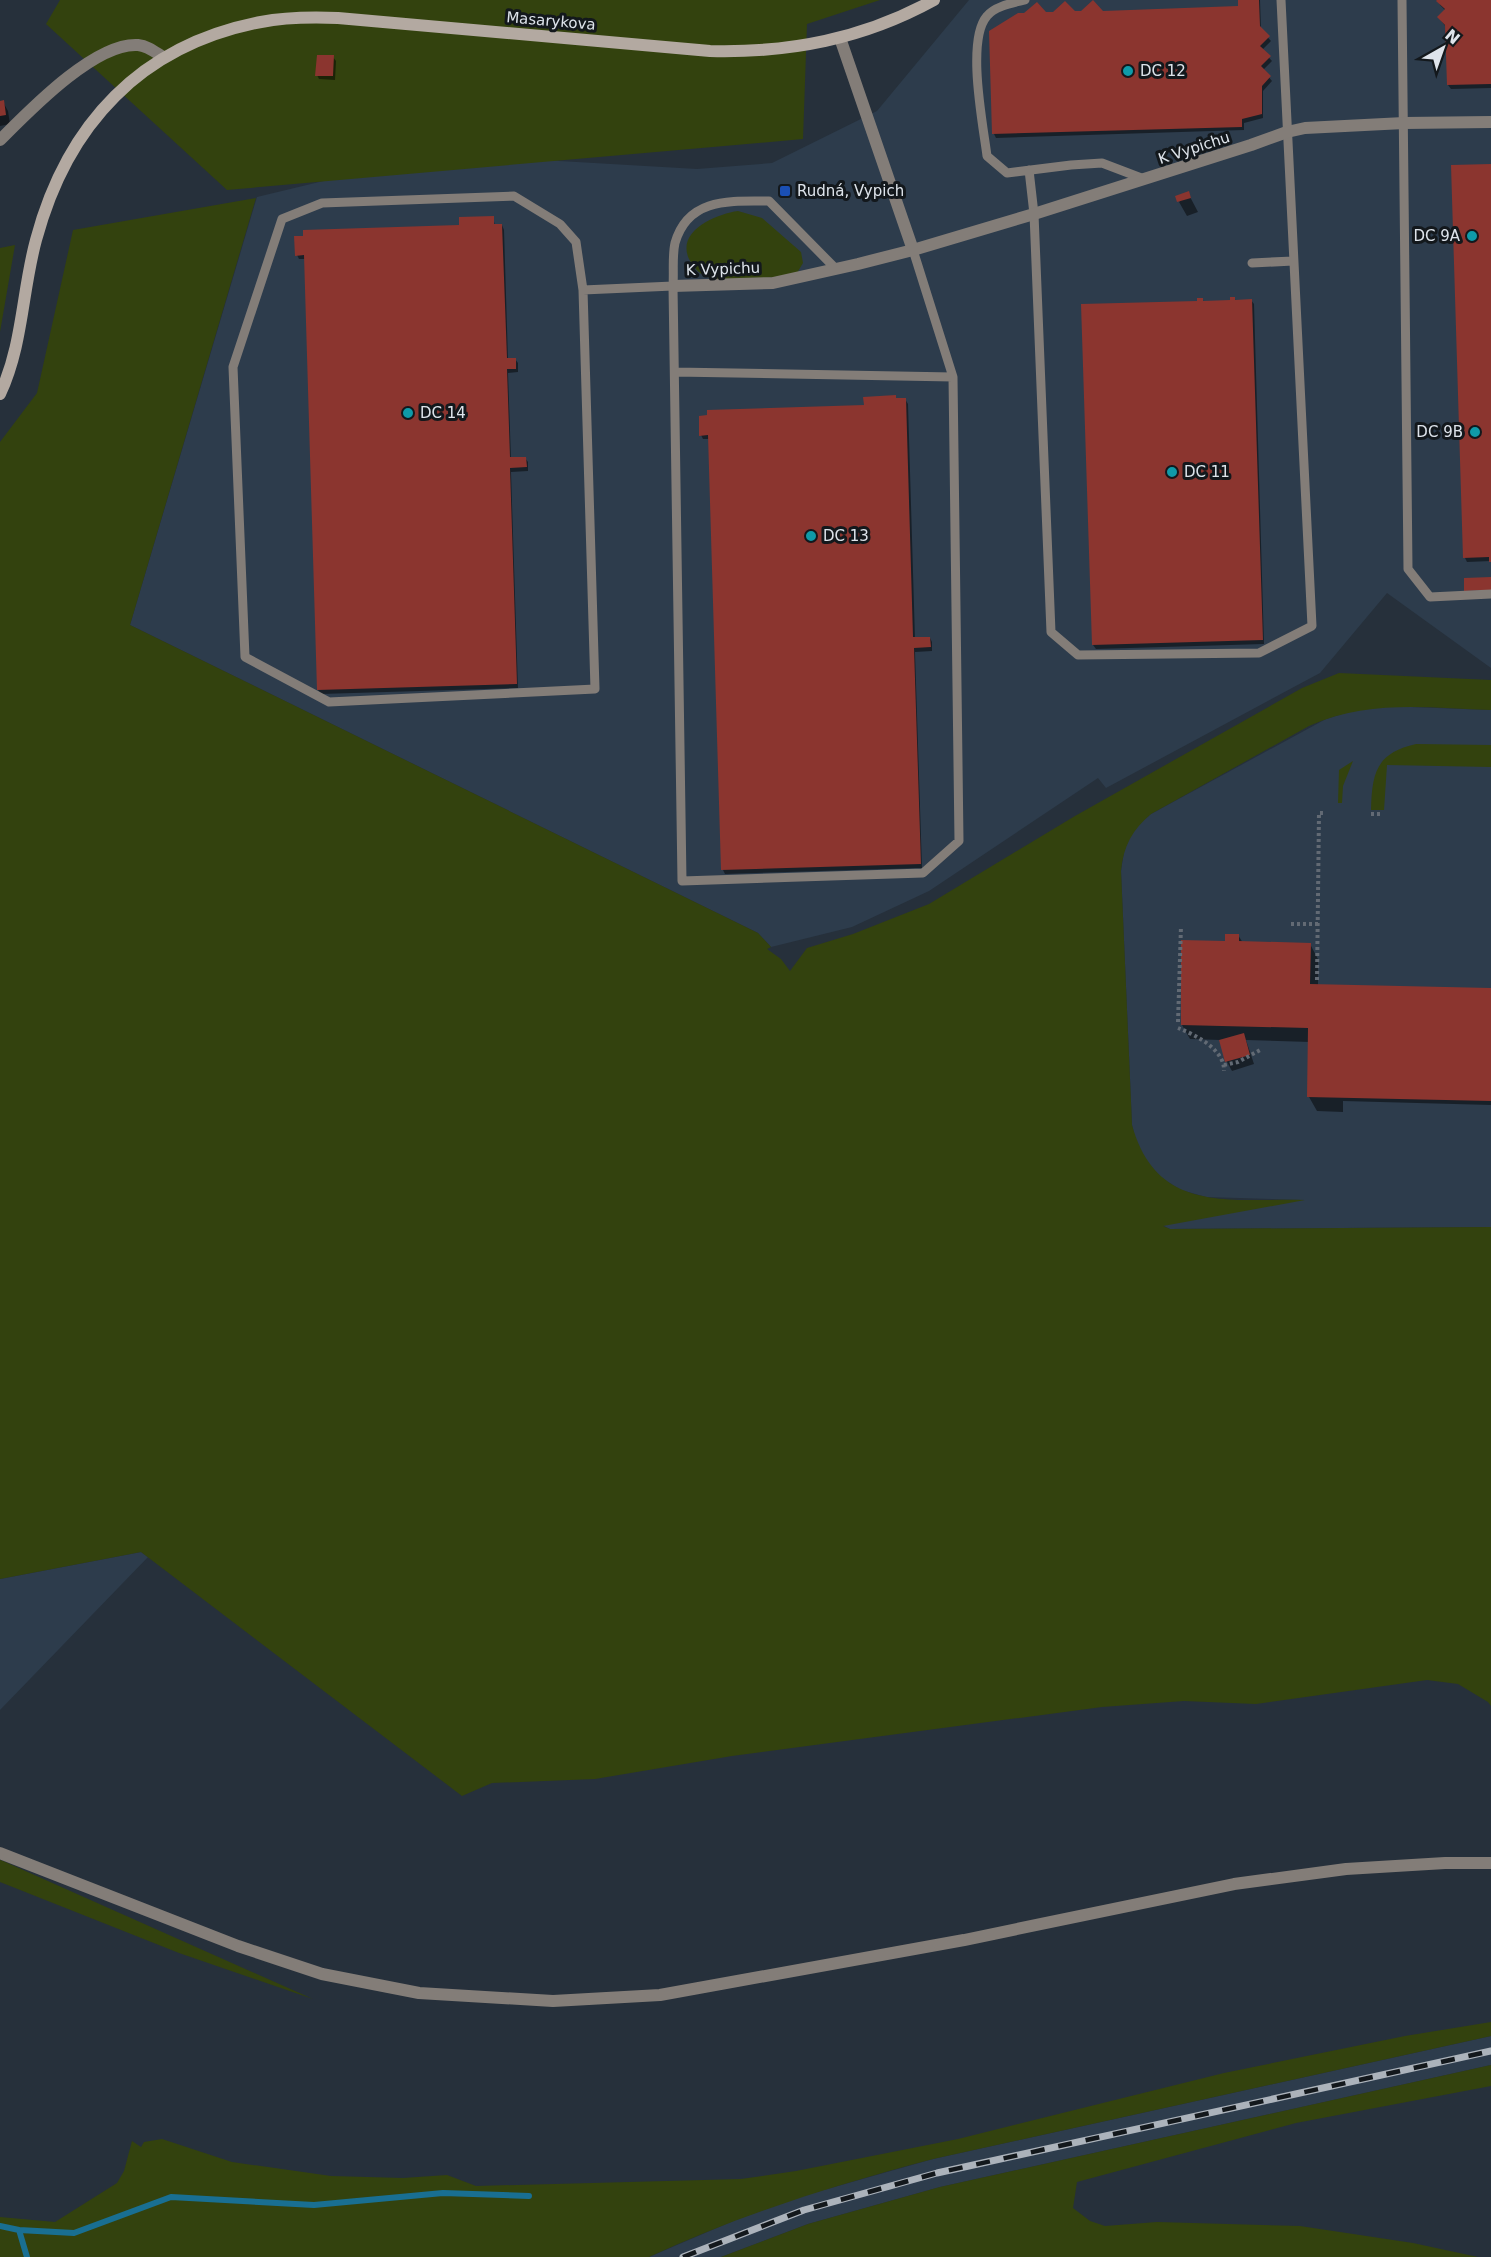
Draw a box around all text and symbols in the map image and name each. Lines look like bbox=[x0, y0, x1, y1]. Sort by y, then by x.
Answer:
street label: Masarykova bbox=[506, 8, 596, 34]
north arrow bbox=[1413, 18, 1473, 78]
text: N bbox=[1441, 25, 1464, 48]
place label: DC 12 bbox=[1140, 62, 1186, 80]
marker: DC 12 bbox=[1121, 64, 1135, 78]
street label: K Vypichu bbox=[1156, 128, 1232, 168]
place label: Rudná, Vypich bbox=[797, 182, 904, 200]
marker: Rudná, Vypich bbox=[778, 184, 792, 198]
place label: DC 9A bbox=[1413, 227, 1461, 245]
marker: DC 9A bbox=[1465, 229, 1479, 243]
street label: K Vypichu bbox=[686, 259, 760, 279]
place label: DC 14 bbox=[420, 404, 466, 422]
marker: DC 14 bbox=[401, 406, 415, 420]
place label: DC 9B bbox=[1416, 423, 1463, 441]
marker: DC 9B bbox=[1468, 425, 1482, 439]
place label: DC 11 bbox=[1184, 463, 1230, 481]
marker: DC 11 bbox=[1165, 465, 1179, 479]
place label: DC 13 bbox=[823, 527, 869, 545]
marker: DC 13 bbox=[804, 529, 818, 543]

